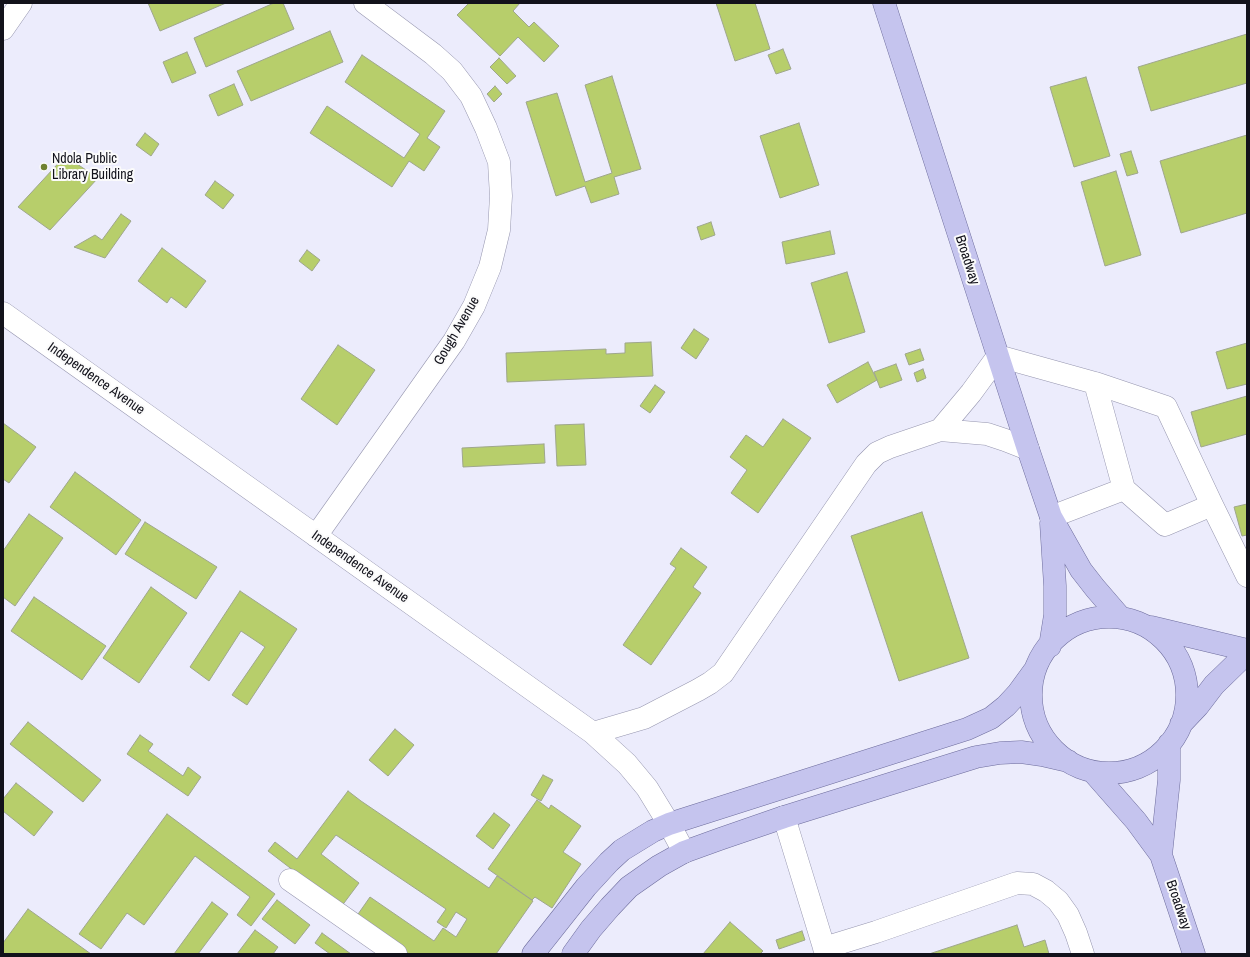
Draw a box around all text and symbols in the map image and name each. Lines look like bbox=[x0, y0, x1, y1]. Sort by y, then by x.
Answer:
place label: Ndola Public Library Building bbox=[52, 151, 133, 184]
marker: Ndola Public Library Building bbox=[39, 162, 49, 172]
street label: Broadway bbox=[951, 233, 983, 287]
street label: Gough Avenue bbox=[431, 294, 483, 368]
street label: Independence Avenue bbox=[44, 339, 148, 419]
street label: Independence Avenue bbox=[308, 527, 412, 607]
street label: Broadway bbox=[1162, 878, 1194, 932]

